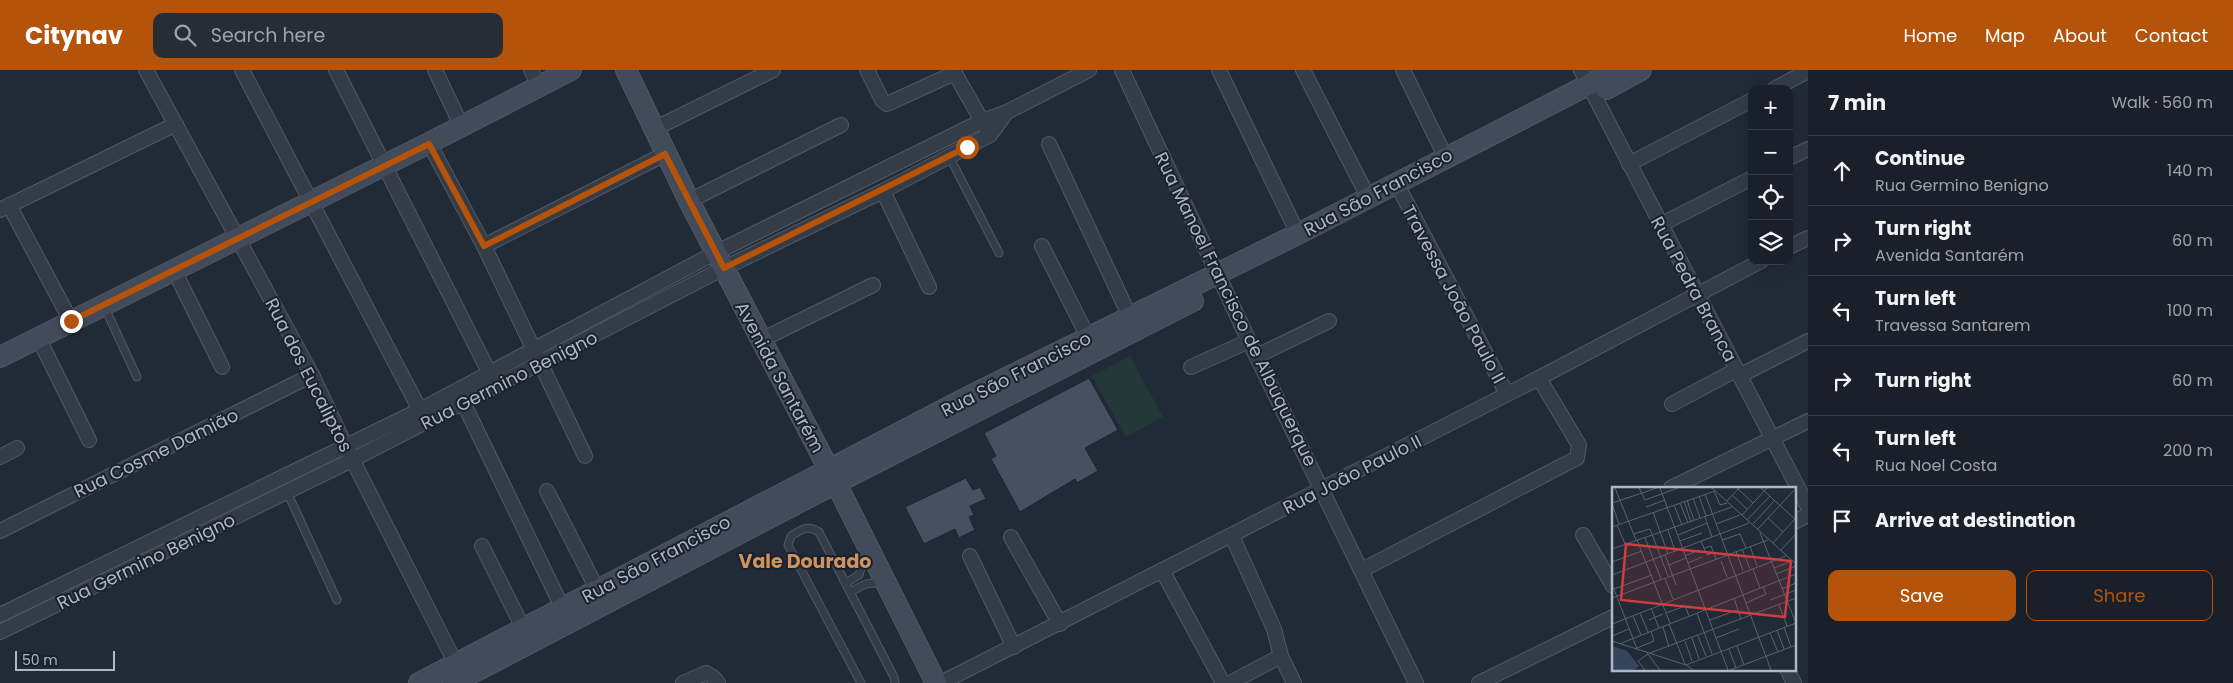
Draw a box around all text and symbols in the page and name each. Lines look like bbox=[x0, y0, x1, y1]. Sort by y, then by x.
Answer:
search box bbox=[153, 13, 503, 58]
text: Citynav bbox=[25, 19, 123, 52]
icon: search bbox=[171, 21, 199, 49]
text: Search here bbox=[211, 22, 325, 49]
text: Home bbox=[1903, 23, 1957, 48]
text: Map bbox=[1985, 23, 2025, 48]
text: About bbox=[2053, 23, 2107, 48]
text: Contact bbox=[2135, 23, 2208, 48]
map controls bbox=[1748, 85, 1793, 265]
button: + bbox=[1748, 85, 1793, 130]
text: 7 min bbox=[1828, 88, 1886, 117]
text: Walk · 560 m bbox=[2111, 91, 2213, 114]
button: − bbox=[1748, 130, 1793, 175]
route start bbox=[956, 136, 979, 159]
street label: Rua São Francisco bbox=[1299, 142, 1457, 242]
text: Continue bbox=[1875, 145, 1965, 172]
street label: Rua Manoel Francisco de Albuquerque bbox=[1149, 148, 1323, 470]
icon: ahead bbox=[1828, 157, 1856, 185]
text: 140 m bbox=[2167, 159, 2213, 182]
text: Rua Germino Benigno bbox=[1875, 174, 2049, 197]
button: locate bbox=[1748, 175, 1793, 220]
street label: Travessa João Paulo II bbox=[1396, 200, 1512, 388]
street label: Rua Pedra Branca bbox=[1645, 212, 1743, 366]
text: Turn right bbox=[1875, 215, 1971, 242]
button: layers bbox=[1748, 220, 1793, 265]
icon: right bbox=[1828, 227, 1856, 255]
text: 60 m bbox=[2172, 229, 2213, 252]
text: Avenida Santarém bbox=[1875, 244, 2024, 267]
text: Turn left bbox=[1875, 285, 1956, 312]
street label: Rua dos Eucaliptos bbox=[259, 294, 359, 456]
street label: Avenida Santarém bbox=[730, 297, 830, 457]
icon: left bbox=[1828, 297, 1856, 325]
text: 100 m bbox=[2167, 299, 2213, 322]
route end bbox=[60, 310, 83, 333]
text: Travessa Santarem bbox=[1875, 314, 2031, 337]
street label: Rua Germino Benigno bbox=[416, 324, 602, 436]
street label: Rua São Francisco bbox=[937, 325, 1095, 423]
icon: right bbox=[1828, 367, 1856, 395]
text: Turn right bbox=[1875, 367, 1971, 394]
text: 60 m bbox=[2172, 369, 2213, 392]
street label: Rua Cosme Damião bbox=[69, 402, 243, 504]
text: Turn left bbox=[1875, 425, 1956, 452]
street label: Rua João Paulo II bbox=[1278, 428, 1426, 520]
icon: left bbox=[1828, 437, 1856, 465]
text: 200 m bbox=[2163, 439, 2213, 462]
text: Rua Noel Costa bbox=[1875, 454, 1997, 477]
inset map bbox=[1612, 487, 1796, 670]
street label: Rua Germino Benigno bbox=[53, 507, 239, 615]
icon: arrive bbox=[1828, 507, 1856, 535]
text: Arrive at destination bbox=[1875, 507, 2076, 534]
street label: Rua São Francisco bbox=[577, 509, 735, 609]
district label: Vale Dourado bbox=[739, 548, 871, 575]
button: Save bbox=[1828, 570, 2016, 621]
button: Share bbox=[2026, 570, 2213, 621]
scale bar bbox=[15, 648, 115, 671]
text: 50 m bbox=[22, 650, 58, 670]

